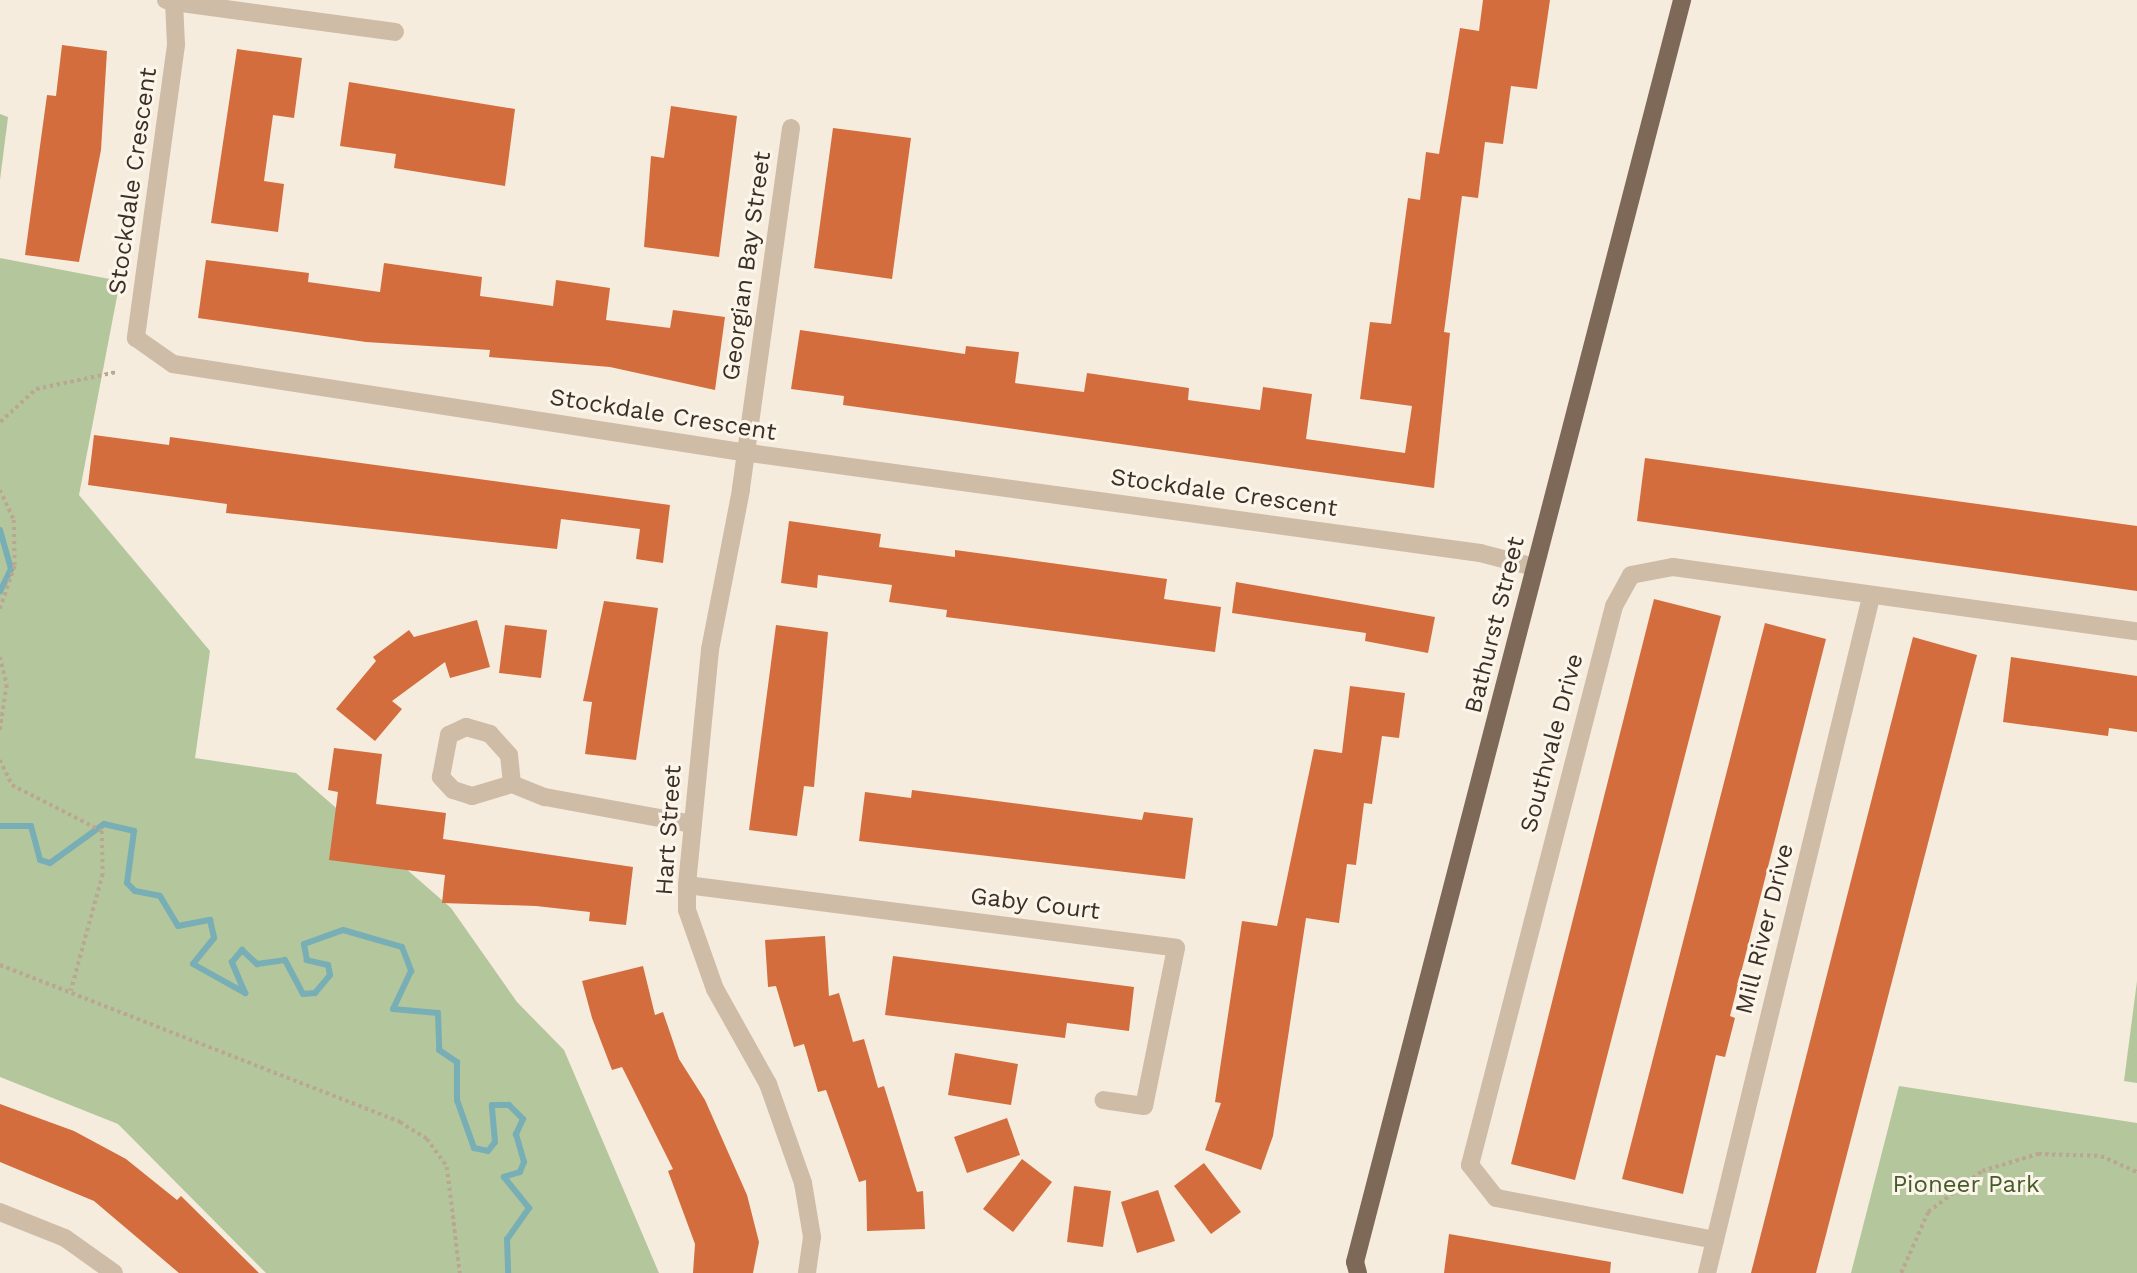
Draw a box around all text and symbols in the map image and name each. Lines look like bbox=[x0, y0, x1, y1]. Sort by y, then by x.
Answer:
street label: Stockdale Crescent bbox=[103, 66, 163, 296]
street label: Georgian Bay Street bbox=[717, 149, 777, 383]
street label: Stockdale Crescent bbox=[548, 383, 778, 447]
street label: Stockdale Crescent bbox=[1109, 463, 1339, 523]
street label: Bathurst Street bbox=[1459, 534, 1531, 716]
street label: Southvale Drive bbox=[1514, 650, 1590, 836]
street label: Hart Street bbox=[650, 764, 688, 896]
street label: Mill River Drive bbox=[1730, 840, 1800, 1018]
street label: Gaby Court bbox=[968, 882, 1102, 926]
park label: Pioneer Park bbox=[1892, 1171, 2040, 1199]

